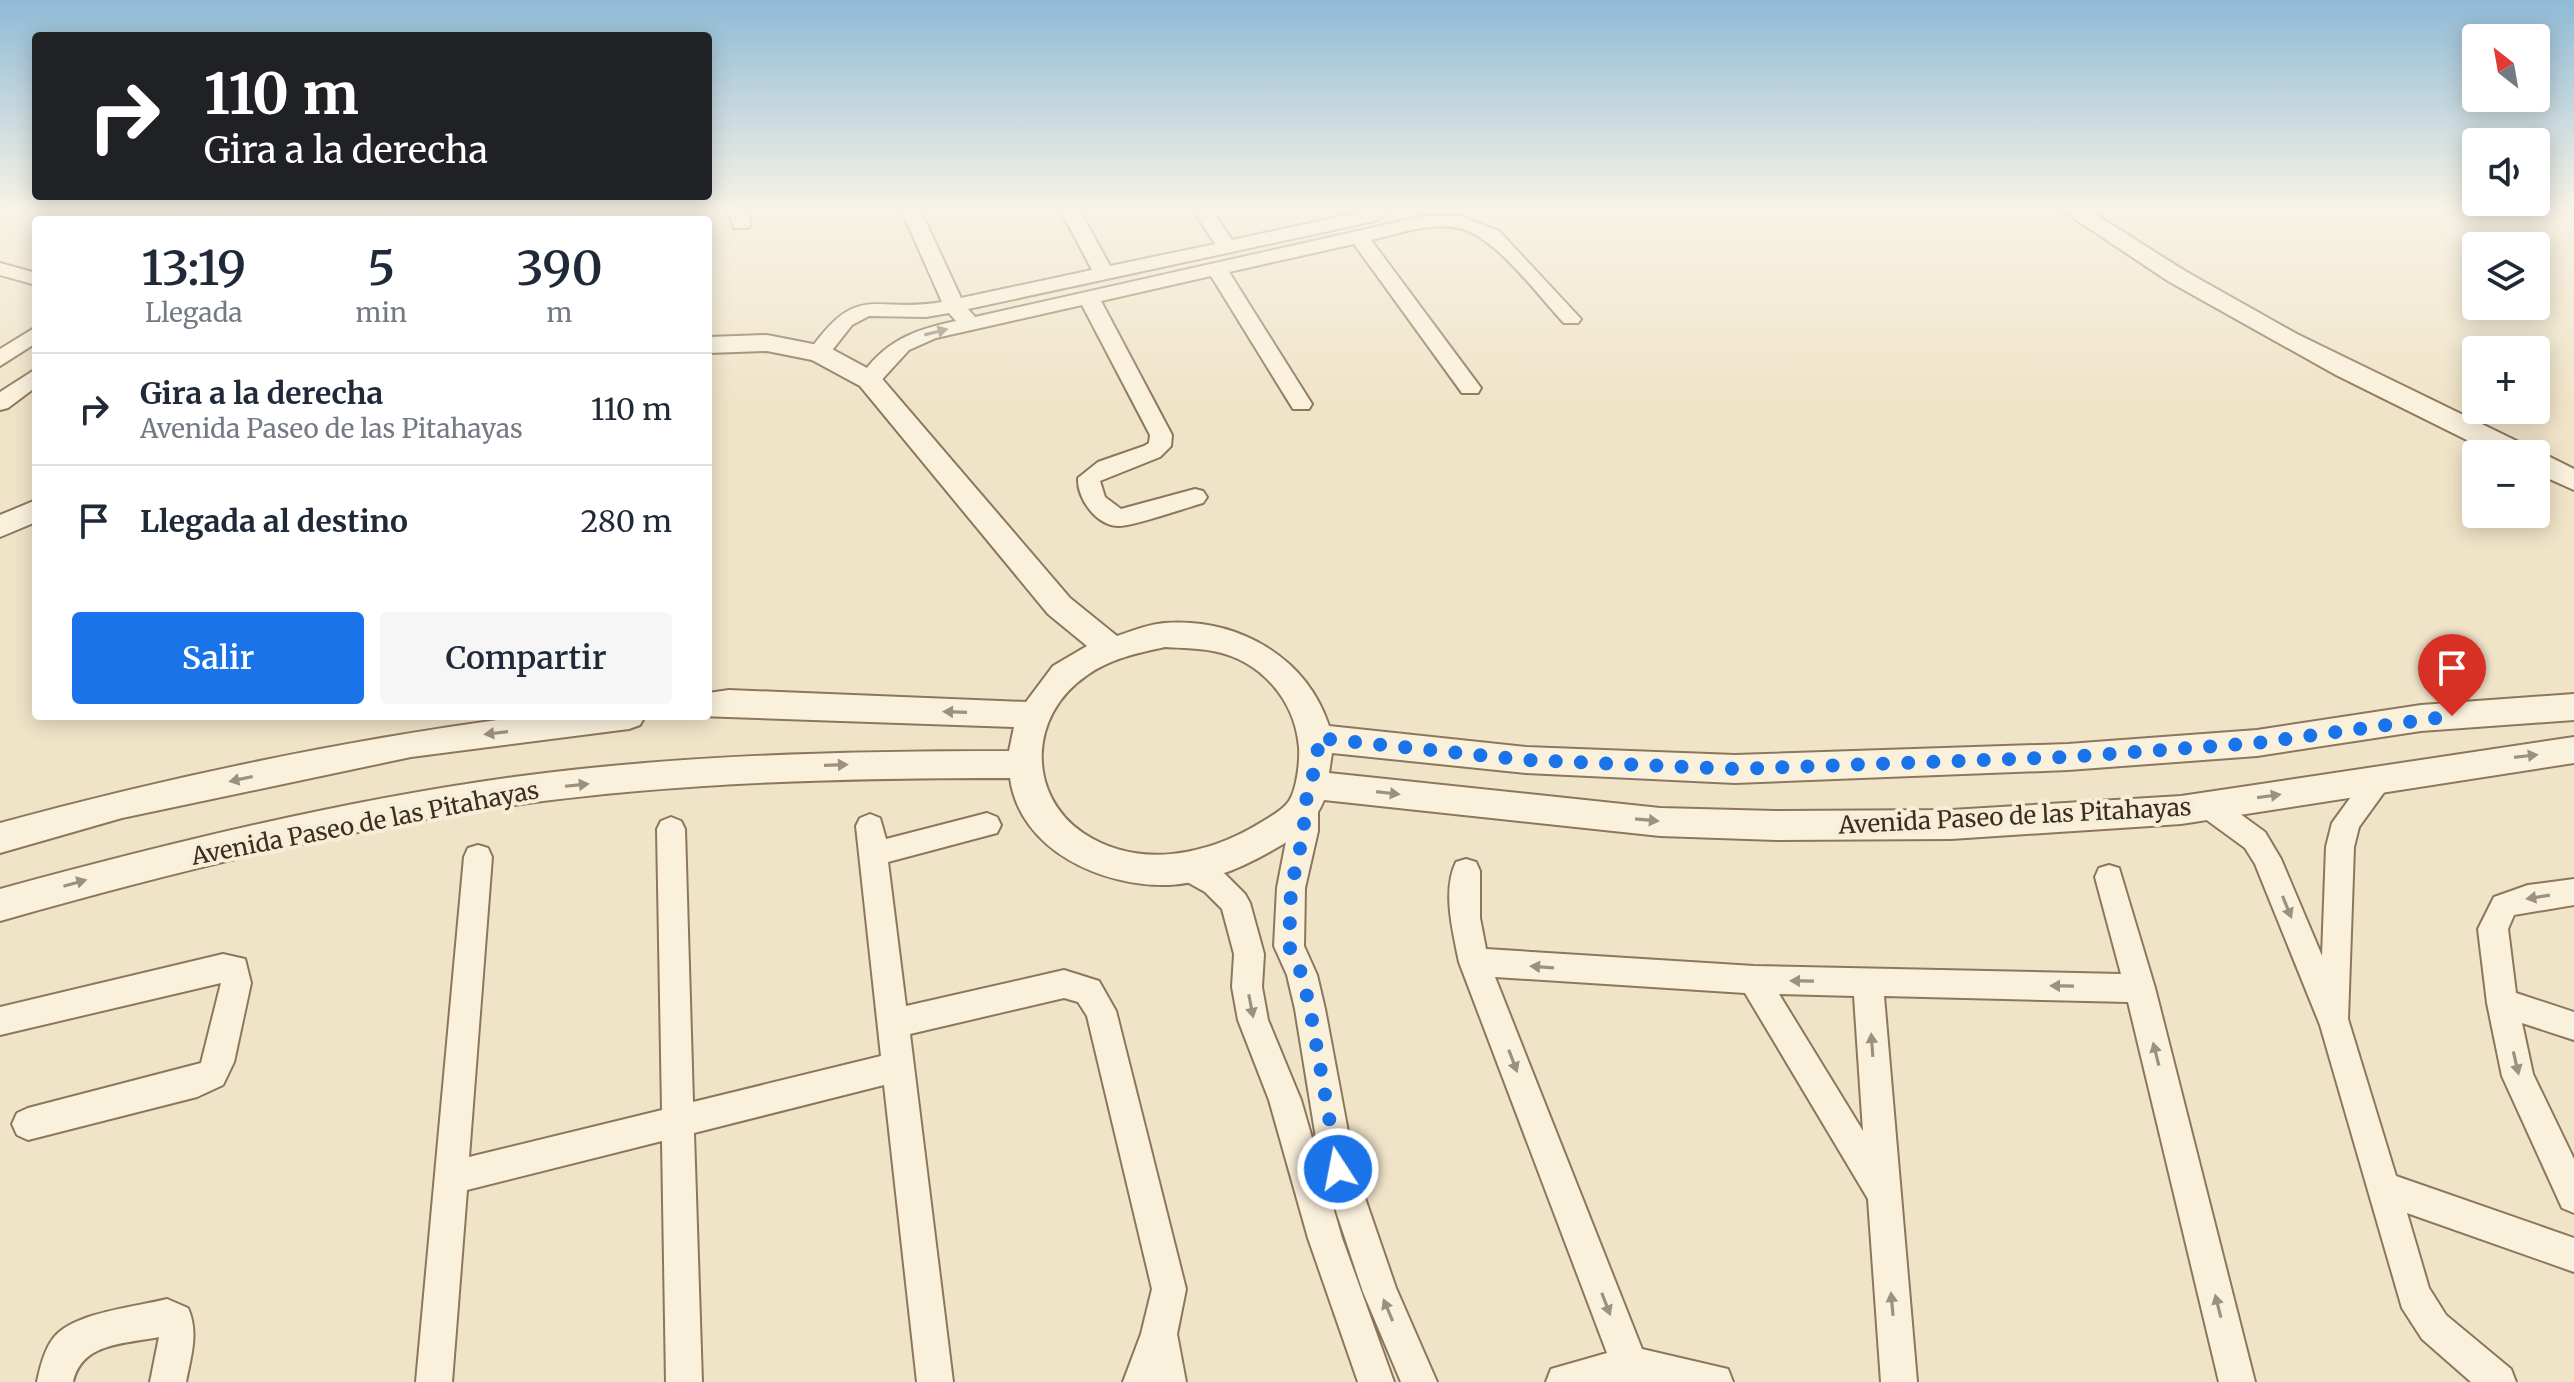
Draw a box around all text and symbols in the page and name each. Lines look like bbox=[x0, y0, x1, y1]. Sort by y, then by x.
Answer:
north arrow bbox=[2462, 24, 2550, 112]
map controls bbox=[2462, 24, 2550, 528]
text: 110 m bbox=[204, 59, 359, 129]
icon: right bbox=[72, 64, 176, 168]
text: Gira a la derecha bbox=[204, 128, 488, 173]
button: sound bbox=[2462, 128, 2550, 216]
button: layers bbox=[2462, 232, 2550, 320]
text: 13:19 bbox=[141, 238, 246, 298]
text: 5 bbox=[367, 238, 395, 298]
text: 390 bbox=[516, 238, 603, 298]
text: Llegada bbox=[145, 296, 243, 329]
text: min bbox=[356, 296, 407, 329]
text: m bbox=[547, 296, 572, 329]
one-way arrow bbox=[923, 326, 948, 338]
button: + bbox=[2462, 336, 2550, 424]
text: Gira a la derecha bbox=[140, 374, 383, 412]
icon: right bbox=[72, 387, 116, 431]
text: 110 m bbox=[591, 390, 672, 428]
text: Avenida Paseo de las Pitahayas bbox=[140, 412, 523, 445]
button: − bbox=[2462, 440, 2550, 528]
icon: arrive bbox=[72, 499, 116, 543]
text: Llegada al destino bbox=[140, 502, 408, 540]
text: 280 m bbox=[581, 502, 672, 540]
button: Salir bbox=[72, 612, 364, 704]
button: Compartir bbox=[380, 612, 672, 704]
pin bbox=[2418, 634, 2486, 716]
icon: arrive bbox=[2430, 646, 2474, 690]
one-way arrow bbox=[942, 705, 967, 718]
one-way arrow bbox=[483, 727, 508, 740]
one-way arrow bbox=[2513, 750, 2538, 763]
one-way arrow bbox=[824, 759, 849, 772]
one-way arrow bbox=[228, 773, 253, 786]
street label: Avenida Paseo de las Pitahayas bbox=[188, 774, 541, 872]
one-way arrow bbox=[565, 779, 590, 792]
one-way arrow bbox=[1376, 787, 1401, 800]
one-way arrow bbox=[2257, 790, 2282, 803]
street label: Avenida Paseo de las Pitahayas bbox=[1837, 791, 2192, 841]
one-way arrow bbox=[1635, 814, 1660, 827]
one-way arrow bbox=[63, 877, 88, 889]
one-way arrow bbox=[2526, 891, 2551, 904]
one-way arrow bbox=[2280, 895, 2293, 919]
one-way arrow bbox=[1529, 960, 1554, 973]
one-way arrow bbox=[1789, 974, 1814, 987]
one-way arrow bbox=[2049, 980, 2074, 993]
one-way arrow bbox=[1245, 994, 1257, 1019]
one-way arrow bbox=[1865, 1032, 1878, 1057]
one-way arrow bbox=[2149, 1041, 2162, 1066]
one-way arrow bbox=[1507, 1049, 1520, 1073]
one-way arrow bbox=[2510, 1051, 2523, 1076]
position arrow bbox=[1296, 1127, 1380, 1211]
one-way arrow bbox=[1886, 1291, 1899, 1316]
one-way arrow bbox=[1600, 1292, 1613, 1316]
one-way arrow bbox=[2212, 1294, 2224, 1319]
one-way arrow bbox=[1382, 1299, 1395, 1322]

